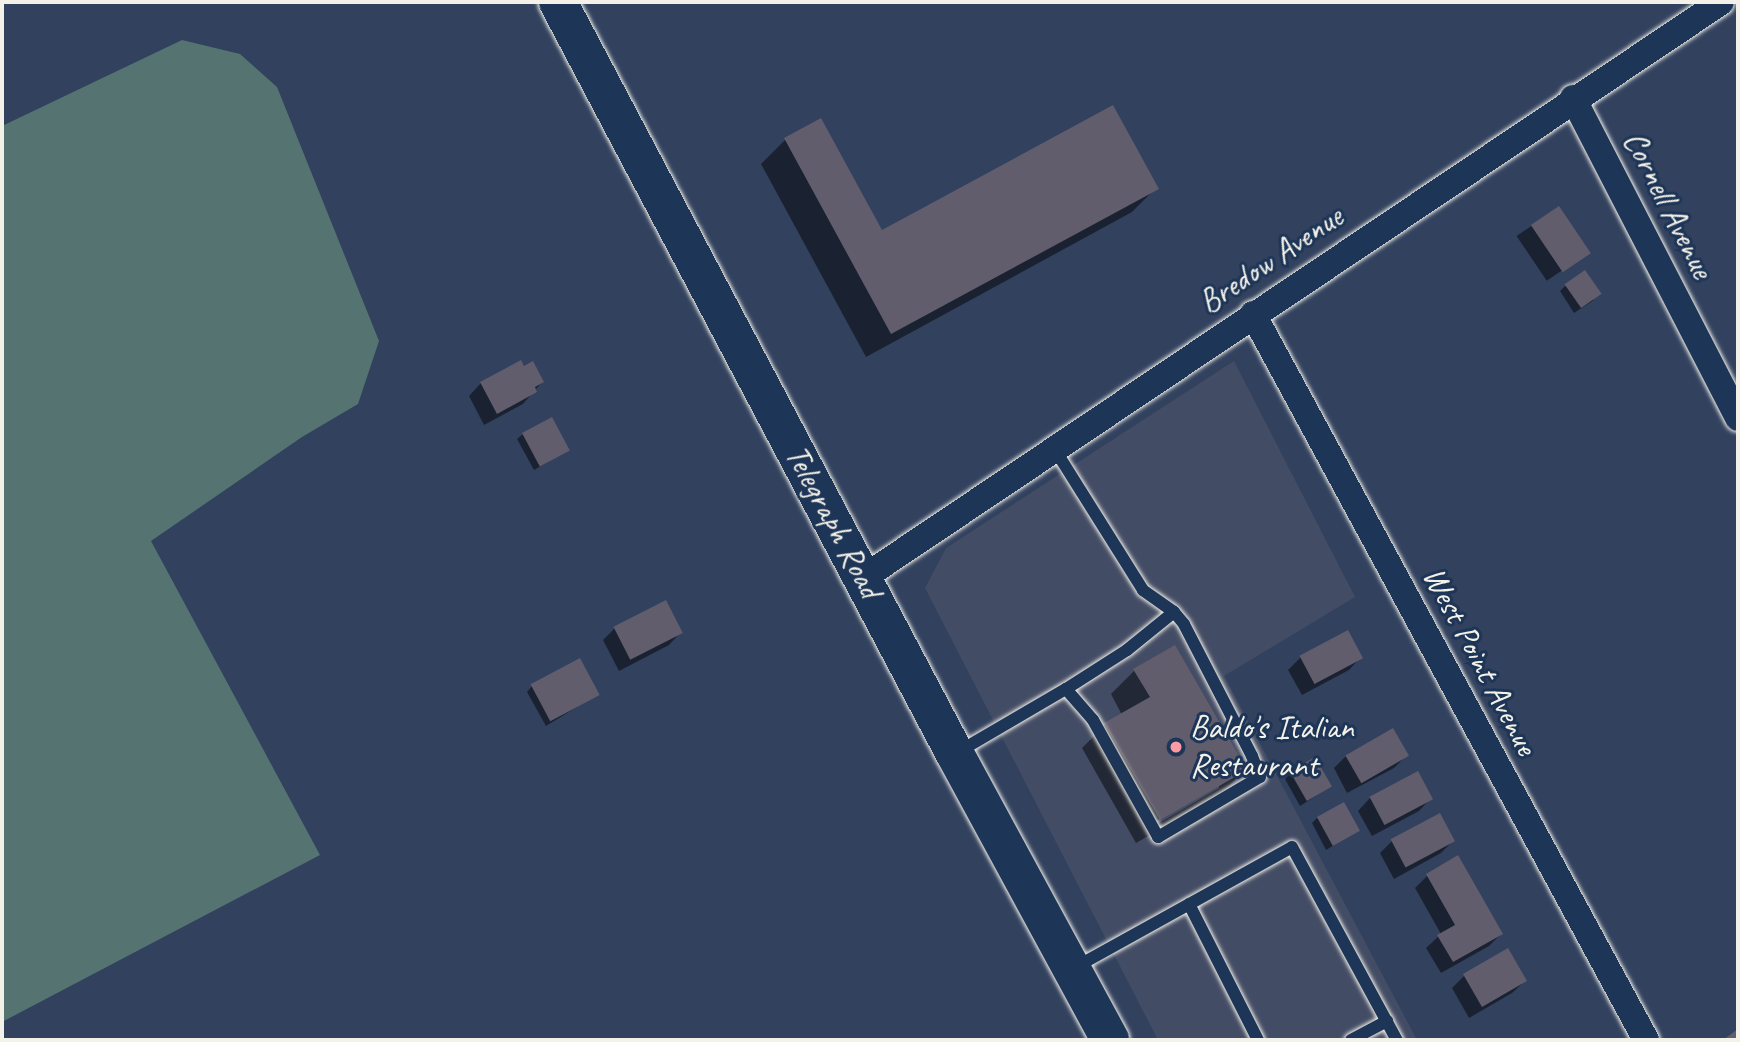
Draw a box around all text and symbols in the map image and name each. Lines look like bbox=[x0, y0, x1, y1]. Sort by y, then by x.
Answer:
street label: Cornell Avenue bbox=[1614, 125, 1722, 285]
street label: Bredow Avenue bbox=[1191, 197, 1351, 323]
street label: Telegraph Road bbox=[776, 439, 890, 605]
street label: West Point Avenue bbox=[1414, 560, 1546, 762]
place label: Baldo's Italian Restaurant bbox=[1190, 708, 1354, 786]
marker: Baldo's Italian Restaurant bbox=[1168, 739, 1184, 755]

